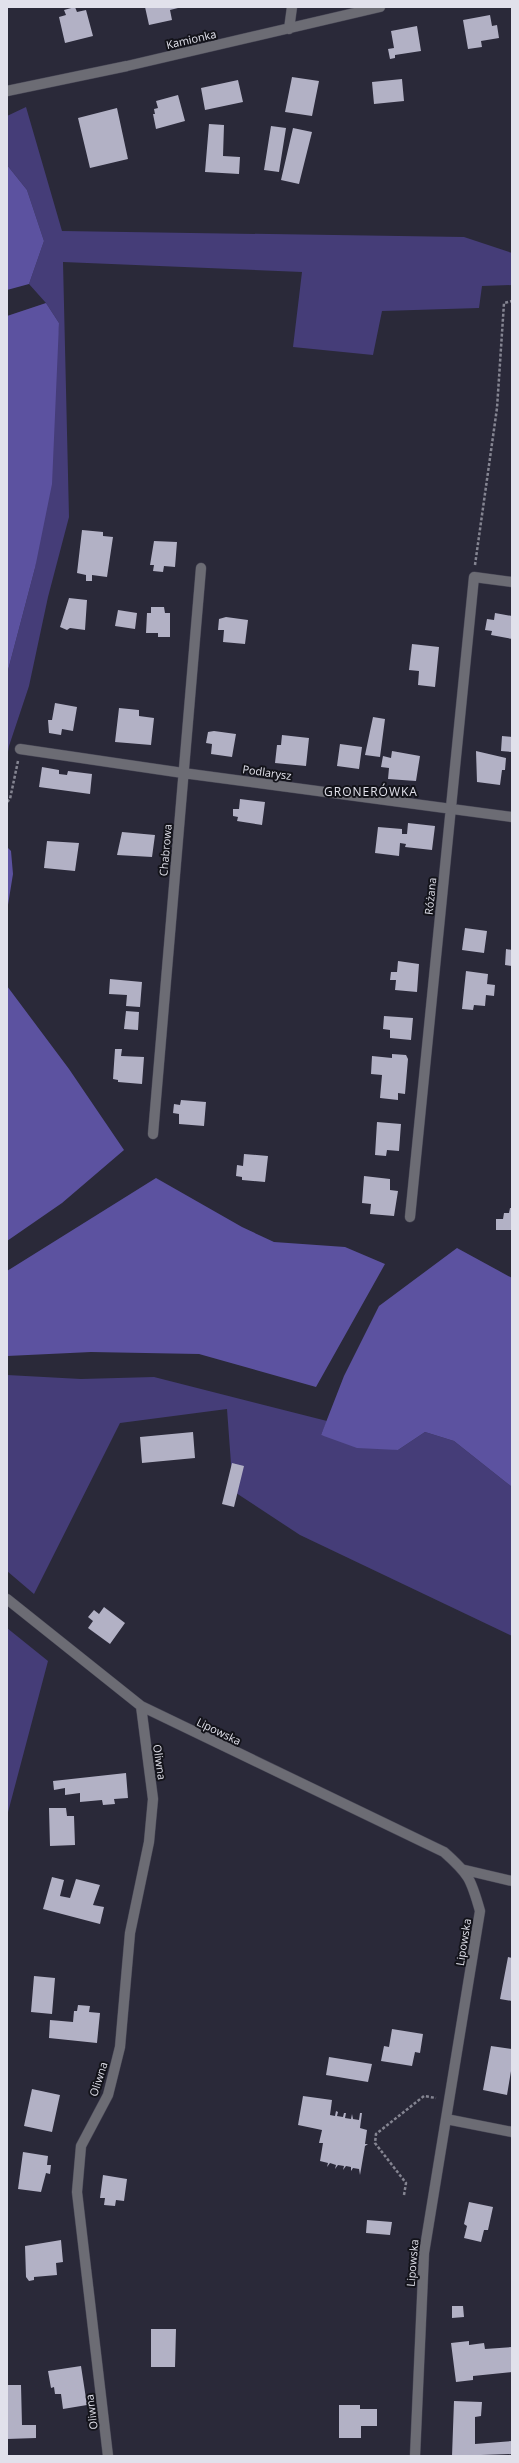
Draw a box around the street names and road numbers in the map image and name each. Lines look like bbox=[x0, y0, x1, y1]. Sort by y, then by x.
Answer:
street label: Kamionka bbox=[164, 26, 218, 52]
street label: Podlarysz bbox=[242, 761, 292, 783]
street label: Chabrowa bbox=[155, 823, 175, 877]
street label: Różana bbox=[421, 877, 439, 915]
street label: Lipowska bbox=[194, 1714, 244, 1748]
street label: Oliwna bbox=[150, 1743, 170, 1781]
street label: Lipowska bbox=[452, 1917, 474, 1967]
street label: Oliwna bbox=[85, 2060, 111, 2098]
street label: Lipowska bbox=[402, 2239, 422, 2287]
street label: Oliwna bbox=[81, 2393, 101, 2431]

